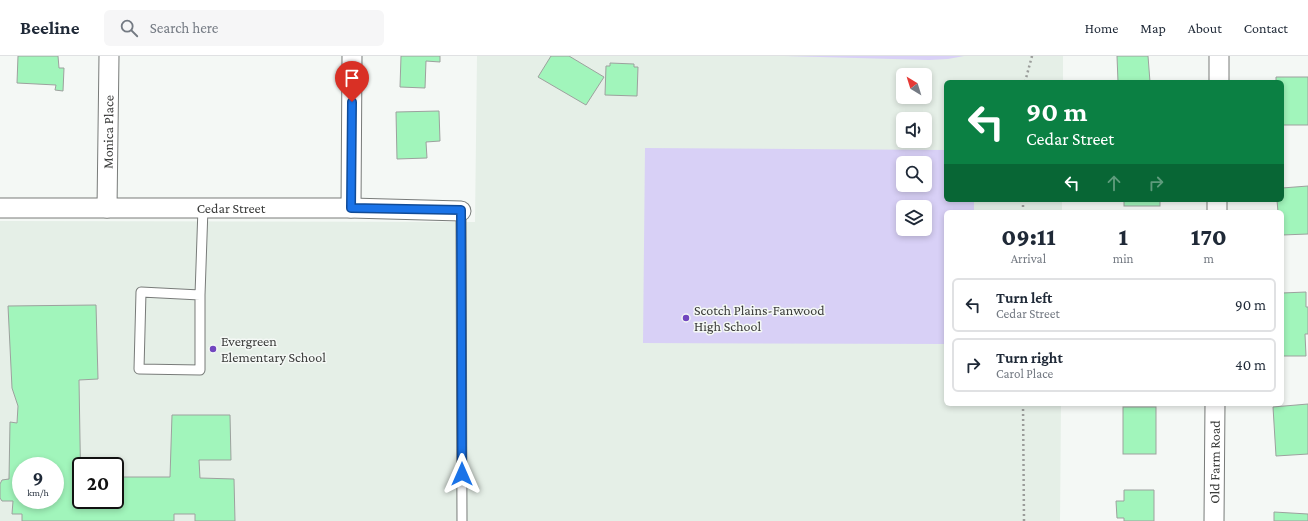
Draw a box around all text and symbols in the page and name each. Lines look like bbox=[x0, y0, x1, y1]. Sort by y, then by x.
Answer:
search box bbox=[104, 10, 384, 46]
text: Beeline bbox=[20, 17, 80, 38]
icon: search bbox=[118, 17, 140, 39]
text: Search here bbox=[150, 20, 218, 36]
text: Home bbox=[1085, 20, 1118, 36]
text: Map bbox=[1140, 20, 1166, 36]
text: About bbox=[1188, 20, 1222, 36]
text: Contact bbox=[1244, 20, 1288, 36]
pin bbox=[335, 61, 369, 102]
icon: arrive bbox=[341, 67, 363, 89]
north arrow bbox=[896, 68, 932, 104]
map controls bbox=[896, 68, 932, 236]
street label: Monica Place bbox=[100, 95, 116, 169]
icon: left bbox=[960, 96, 1012, 148]
text: 90 m bbox=[1026, 96, 1087, 127]
button: sound bbox=[896, 112, 932, 148]
text: Cedar Street bbox=[1026, 129, 1114, 149]
button: search bbox=[896, 156, 932, 192]
icon: left bbox=[1061, 172, 1083, 194]
icon: ahead bbox=[1103, 172, 1125, 194]
icon: right bbox=[1145, 172, 1167, 194]
street label: Cedar Street bbox=[197, 200, 266, 216]
button: layers bbox=[896, 200, 932, 236]
text: 09:11 bbox=[1001, 223, 1056, 250]
text: 1 bbox=[1118, 223, 1128, 250]
text: 170 bbox=[1191, 223, 1227, 250]
text: Arrival bbox=[1011, 251, 1046, 266]
text: min bbox=[1113, 251, 1134, 266]
text: m bbox=[1204, 251, 1214, 266]
text: Turn left bbox=[996, 290, 1052, 306]
icon: left bbox=[962, 294, 984, 316]
text: 90 m bbox=[1235, 297, 1266, 313]
place label: Scotch Plains-Fanwood High School bbox=[694, 302, 825, 334]
text: Cedar Street bbox=[996, 306, 1060, 321]
marker: Scotch Plains-Fanwood High School bbox=[681, 313, 691, 323]
place label: Evergreen Elementary School bbox=[221, 333, 326, 365]
marker: Evergreen Elementary School bbox=[208, 344, 218, 354]
text: Turn right bbox=[996, 350, 1063, 366]
icon: right bbox=[962, 354, 984, 376]
text: 40 m bbox=[1235, 357, 1266, 373]
text: Carol Place bbox=[996, 366, 1053, 381]
street label: Old Farm Road bbox=[1206, 420, 1223, 504]
position arrow bbox=[441, 453, 483, 495]
speed limit sign: 20 bbox=[72, 457, 124, 509]
text: 9 bbox=[33, 467, 43, 489]
text: km/h bbox=[27, 487, 49, 498]

